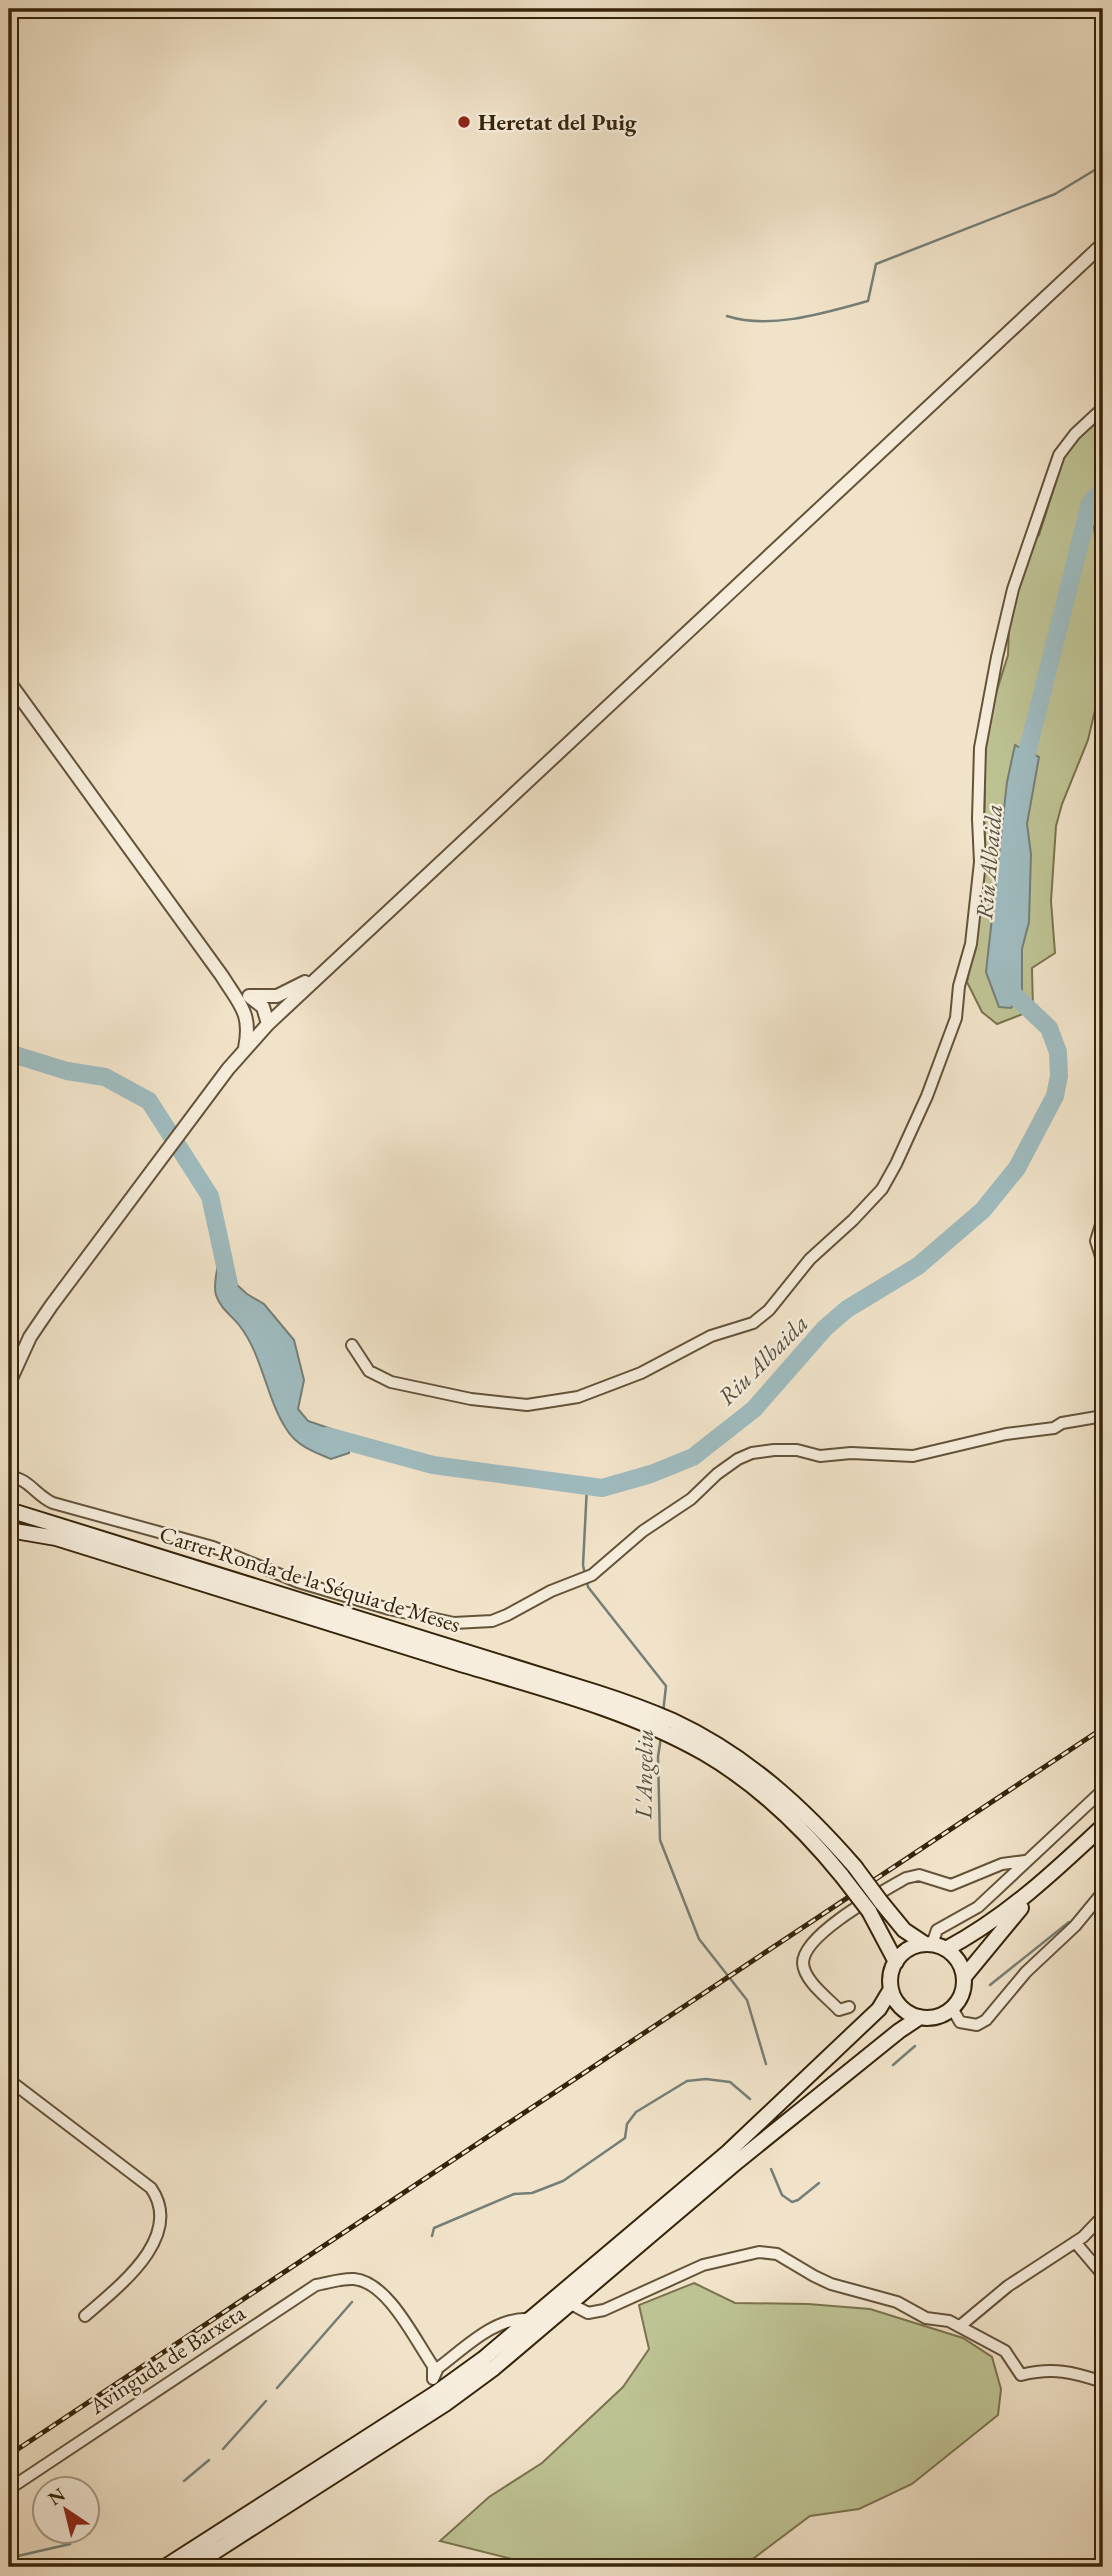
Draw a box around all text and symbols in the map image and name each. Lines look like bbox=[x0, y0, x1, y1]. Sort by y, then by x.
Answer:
place label: Heretat del Puig bbox=[478, 107, 637, 137]
marker: Heretat del Puig bbox=[456, 114, 472, 130]
water label: Riu Albaida bbox=[968, 803, 1009, 921]
water label: Riu Albaida bbox=[711, 1308, 815, 1412]
street label: Carrer Ronda de la Séquia de Meses bbox=[156, 1519, 464, 1639]
water label: L'Angeliu bbox=[627, 1729, 660, 1820]
street label: Avinguda de Barxeta bbox=[83, 2297, 251, 2421]
north arrow bbox=[32, 2474, 102, 2544]
text: N bbox=[43, 2481, 71, 2511]

